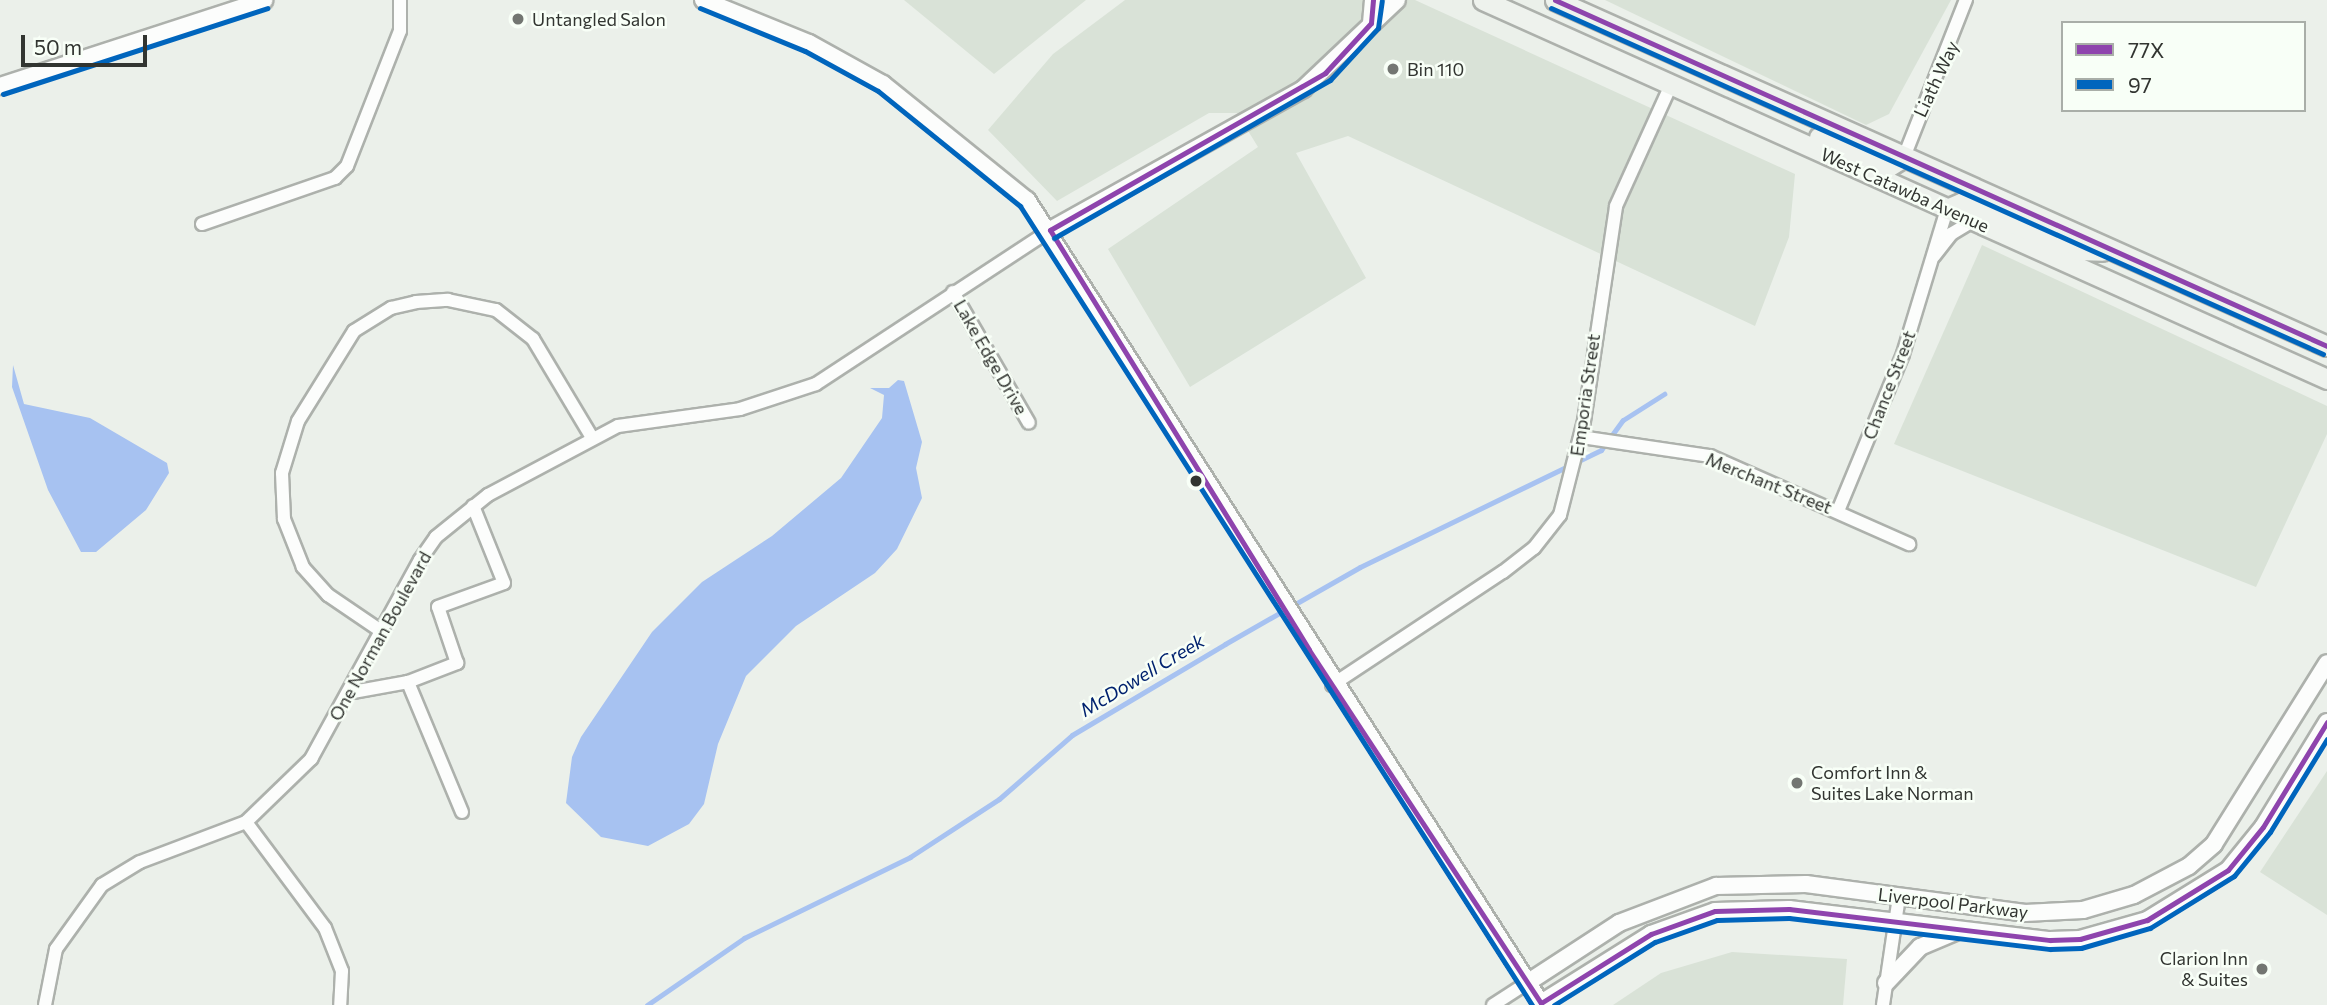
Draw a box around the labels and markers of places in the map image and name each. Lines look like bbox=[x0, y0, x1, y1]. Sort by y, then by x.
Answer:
place label: Untangled Salon bbox=[532, 8, 666, 30]
marker: Untangled Salon bbox=[510, 11, 526, 27]
place label: Bin 110 bbox=[1407, 58, 1464, 80]
marker: Bin 110 bbox=[1385, 61, 1401, 77]
unlabelled marker bbox=[1189, 474, 1203, 488]
place label: Comfort Inn & Suites Lake Norman bbox=[1811, 762, 1974, 804]
marker: Comfort Inn & Suites Lake Norman bbox=[1789, 775, 1805, 791]
place label: Clarion Inn & Suites bbox=[2160, 948, 2248, 990]
marker: Clarion Inn & Suites bbox=[2254, 961, 2270, 977]

